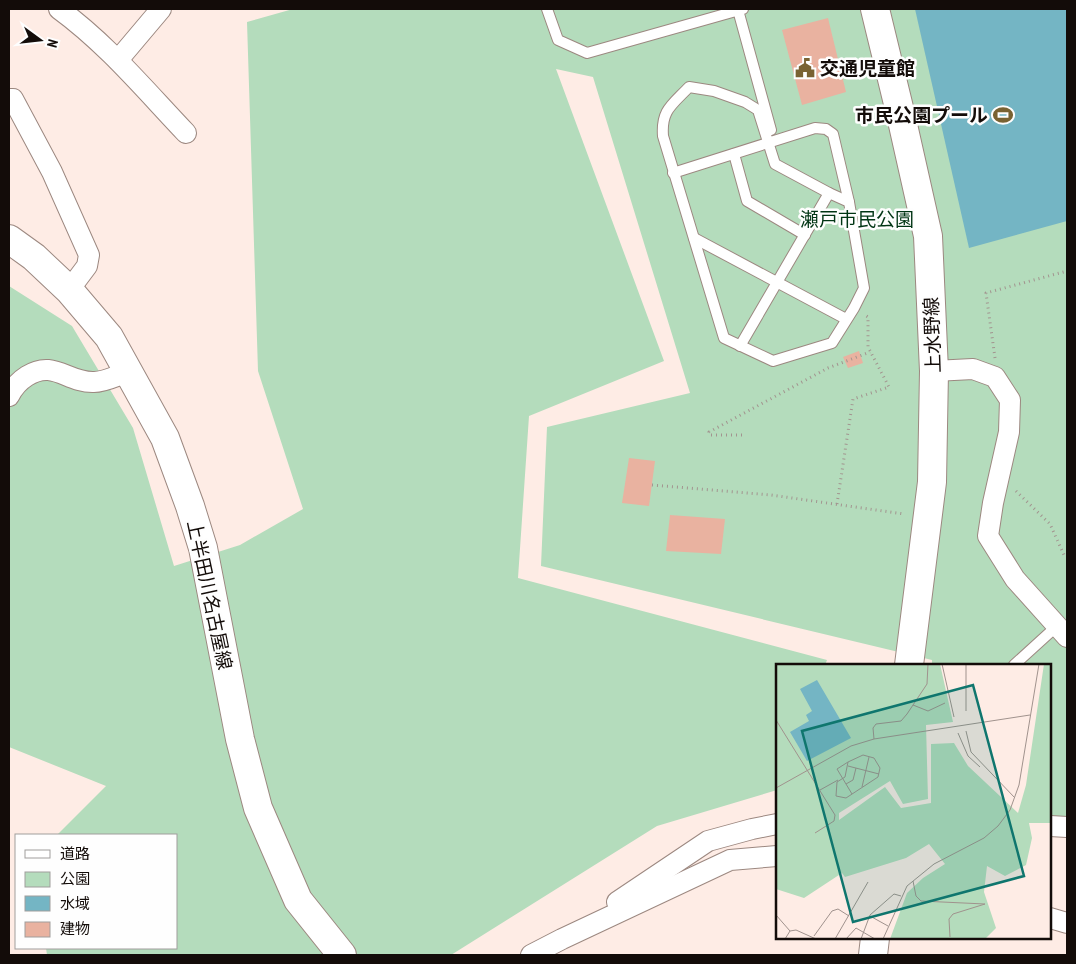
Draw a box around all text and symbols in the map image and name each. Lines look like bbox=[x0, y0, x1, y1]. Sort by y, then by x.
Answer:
north arrow bbox=[15, 15, 65, 65]
text: N bbox=[43, 37, 62, 49]
place label: 交通児童館 bbox=[820, 56, 915, 80]
public building icon: 交通児童館 bbox=[794, 57, 816, 79]
place label: 市民公園プール bbox=[855, 103, 988, 127]
sports icon: 市民公園プール bbox=[992, 104, 1014, 126]
park label: 瀬戸市民公園 bbox=[800, 207, 914, 231]
street label: 上水野線 bbox=[919, 297, 945, 373]
street label: 上半田川名古屋線 bbox=[182, 518, 238, 672]
inset map bbox=[776, 664, 1051, 939]
legend bbox=[15, 834, 178, 949]
text: 道路 bbox=[60, 844, 90, 863]
text: 公園 bbox=[60, 869, 90, 888]
text: 水域 bbox=[60, 894, 90, 913]
text: 建物 bbox=[60, 919, 90, 938]

